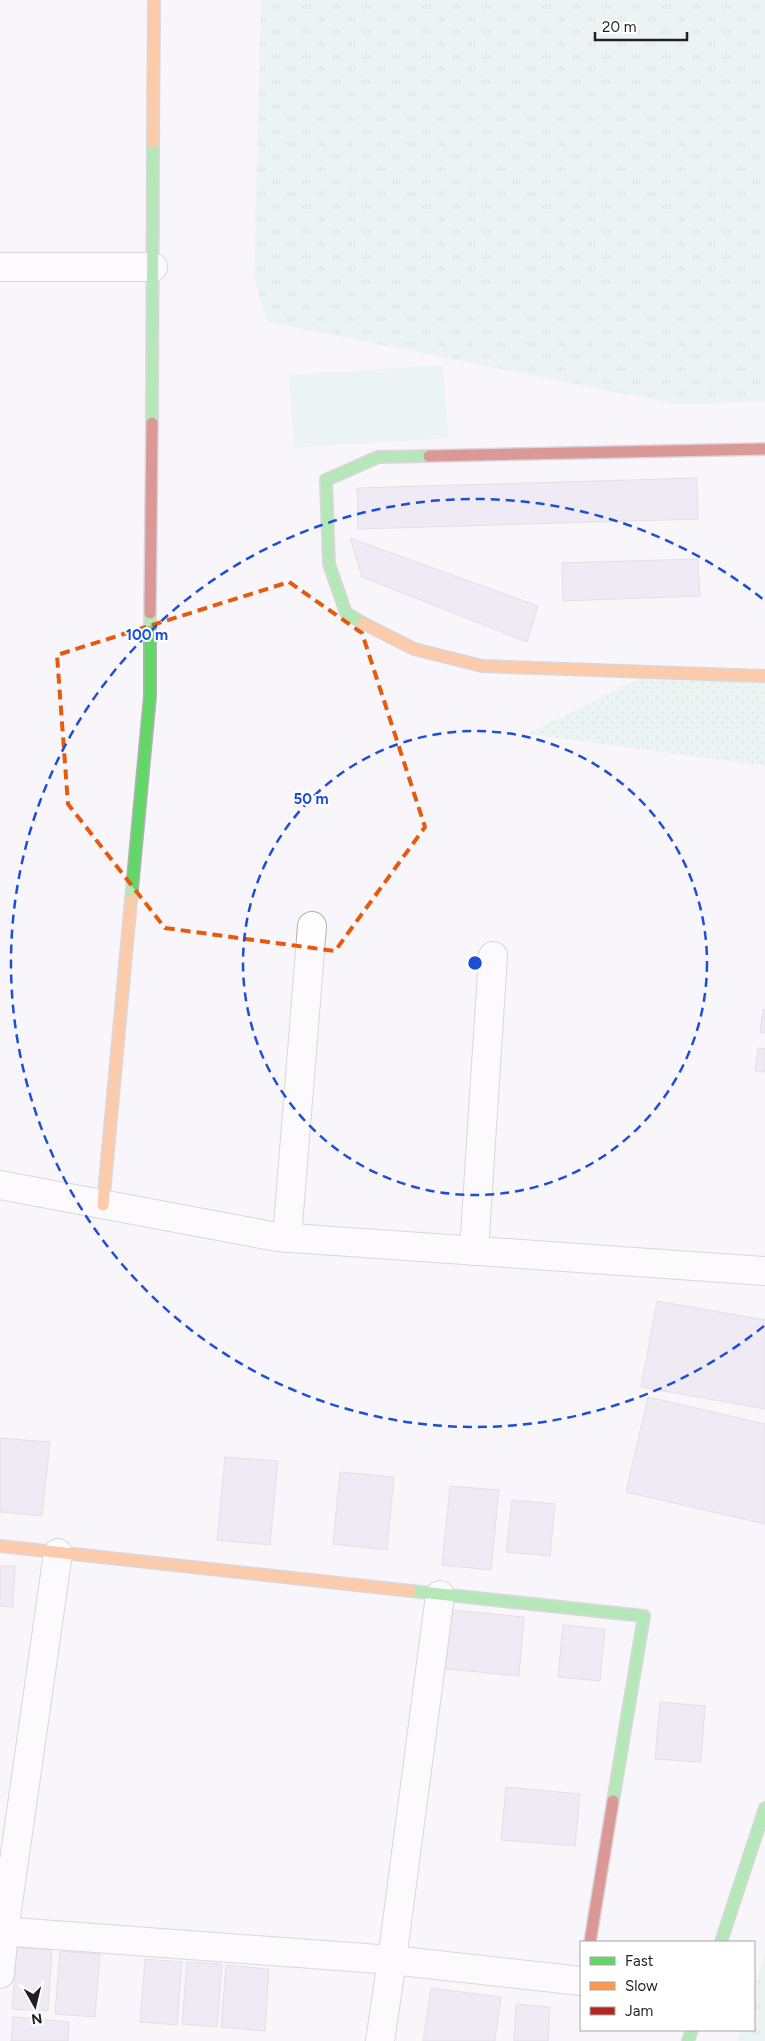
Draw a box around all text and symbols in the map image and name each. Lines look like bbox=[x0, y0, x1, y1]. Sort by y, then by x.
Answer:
scale bar bbox=[595, 10, 688, 42]
text: 20 m bbox=[602, 18, 636, 36]
text: 100 m bbox=[126, 626, 168, 644]
text: 50 m bbox=[293, 790, 329, 808]
centre of rings bbox=[466, 954, 484, 972]
legend bbox=[580, 1941, 755, 2031]
text: Fast bbox=[625, 1952, 654, 1970]
text: Slow bbox=[625, 1977, 658, 1995]
north arrow bbox=[10, 1981, 60, 2031]
text: Jam bbox=[625, 2002, 653, 2020]
text: N bbox=[30, 2009, 43, 2028]

